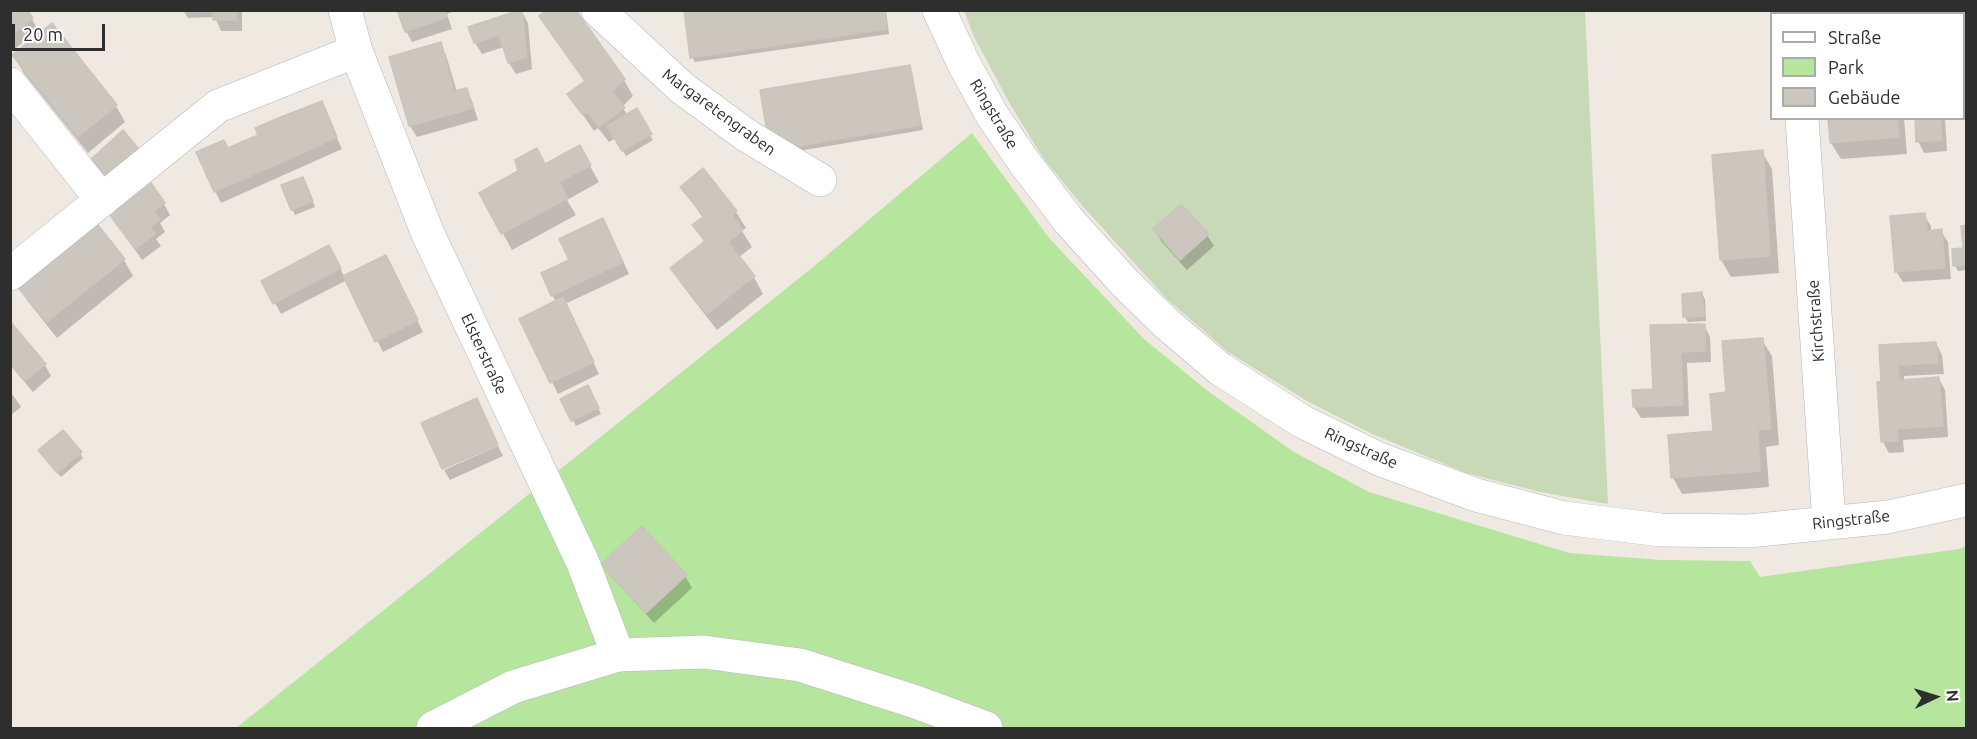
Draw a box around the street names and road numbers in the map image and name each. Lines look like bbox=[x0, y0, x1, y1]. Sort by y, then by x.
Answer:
street label: Margaretengraben bbox=[659, 64, 779, 160]
street label: Ringstraße bbox=[966, 76, 1022, 152]
street label: Kirchstraße bbox=[1804, 279, 1828, 363]
street label: Elsterstraße bbox=[457, 310, 511, 398]
street label: Ringstraße bbox=[1321, 423, 1401, 473]
street label: Ringstraße bbox=[1811, 506, 1891, 534]

